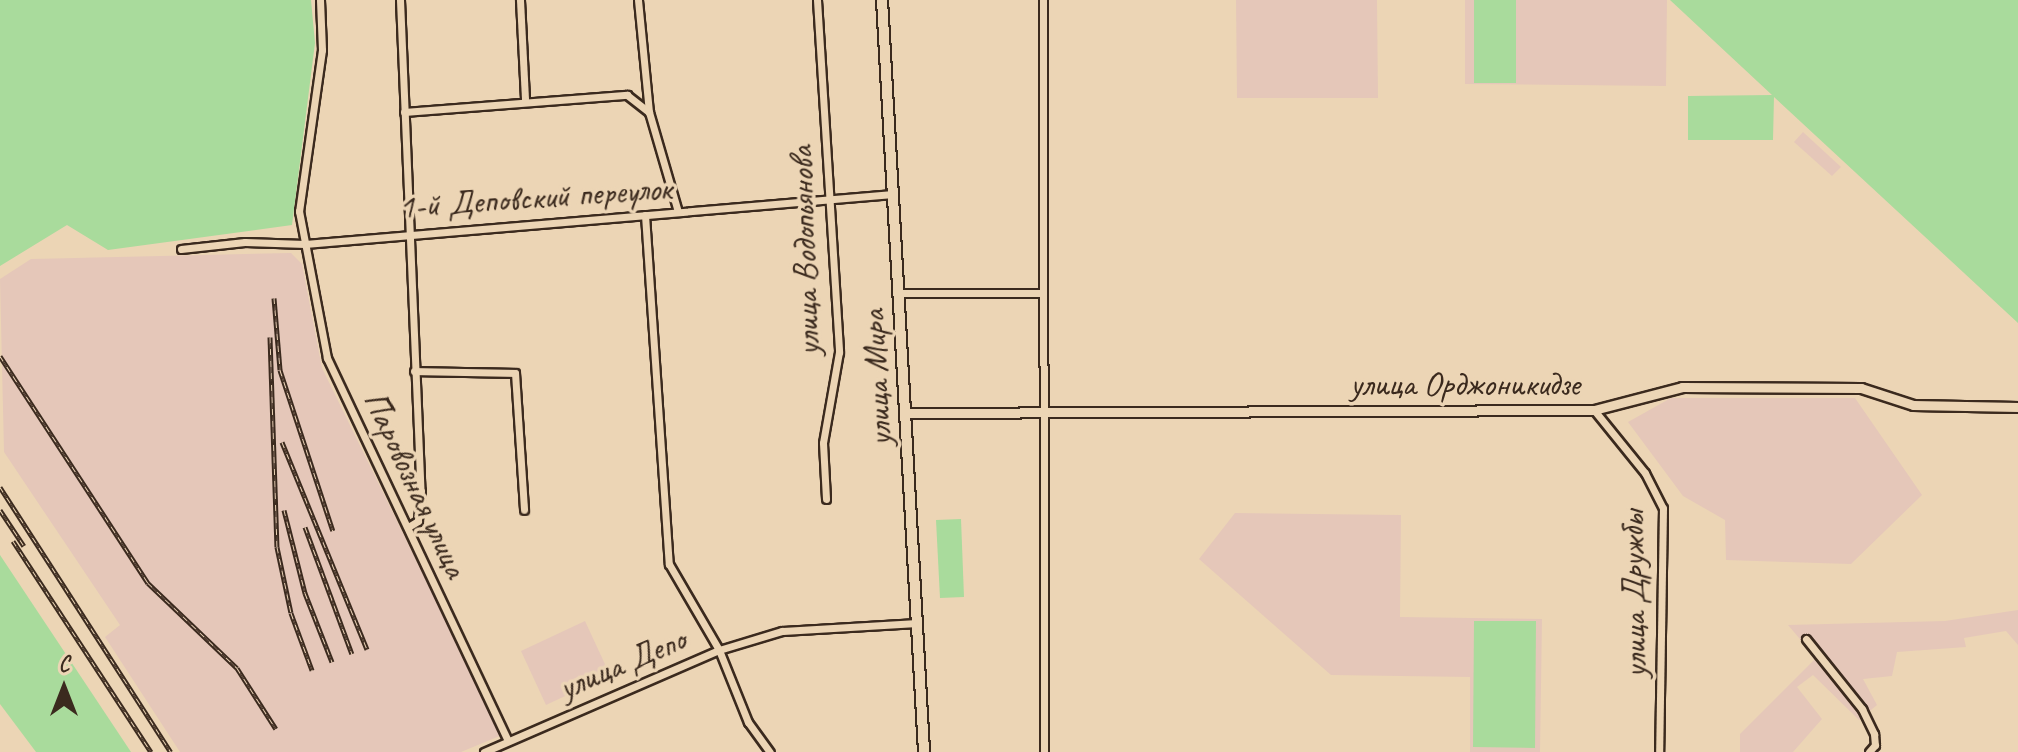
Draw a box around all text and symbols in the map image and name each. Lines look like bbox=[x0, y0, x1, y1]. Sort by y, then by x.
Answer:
street label: улица Водопьянова bbox=[780, 145, 828, 357]
street label: 1-й Деповский переулок bbox=[397, 167, 673, 227]
street label: улица Мира bbox=[852, 309, 900, 447]
street label: улица Орджоникидзе bbox=[1352, 364, 1578, 404]
street label: Паровозная улица bbox=[354, 383, 478, 585]
street label: улица Дружбы bbox=[1611, 510, 1655, 678]
street label: улица Депо bbox=[552, 618, 692, 708]
north arrow bbox=[24, 648, 104, 728]
text: С bbox=[59, 650, 69, 678]

